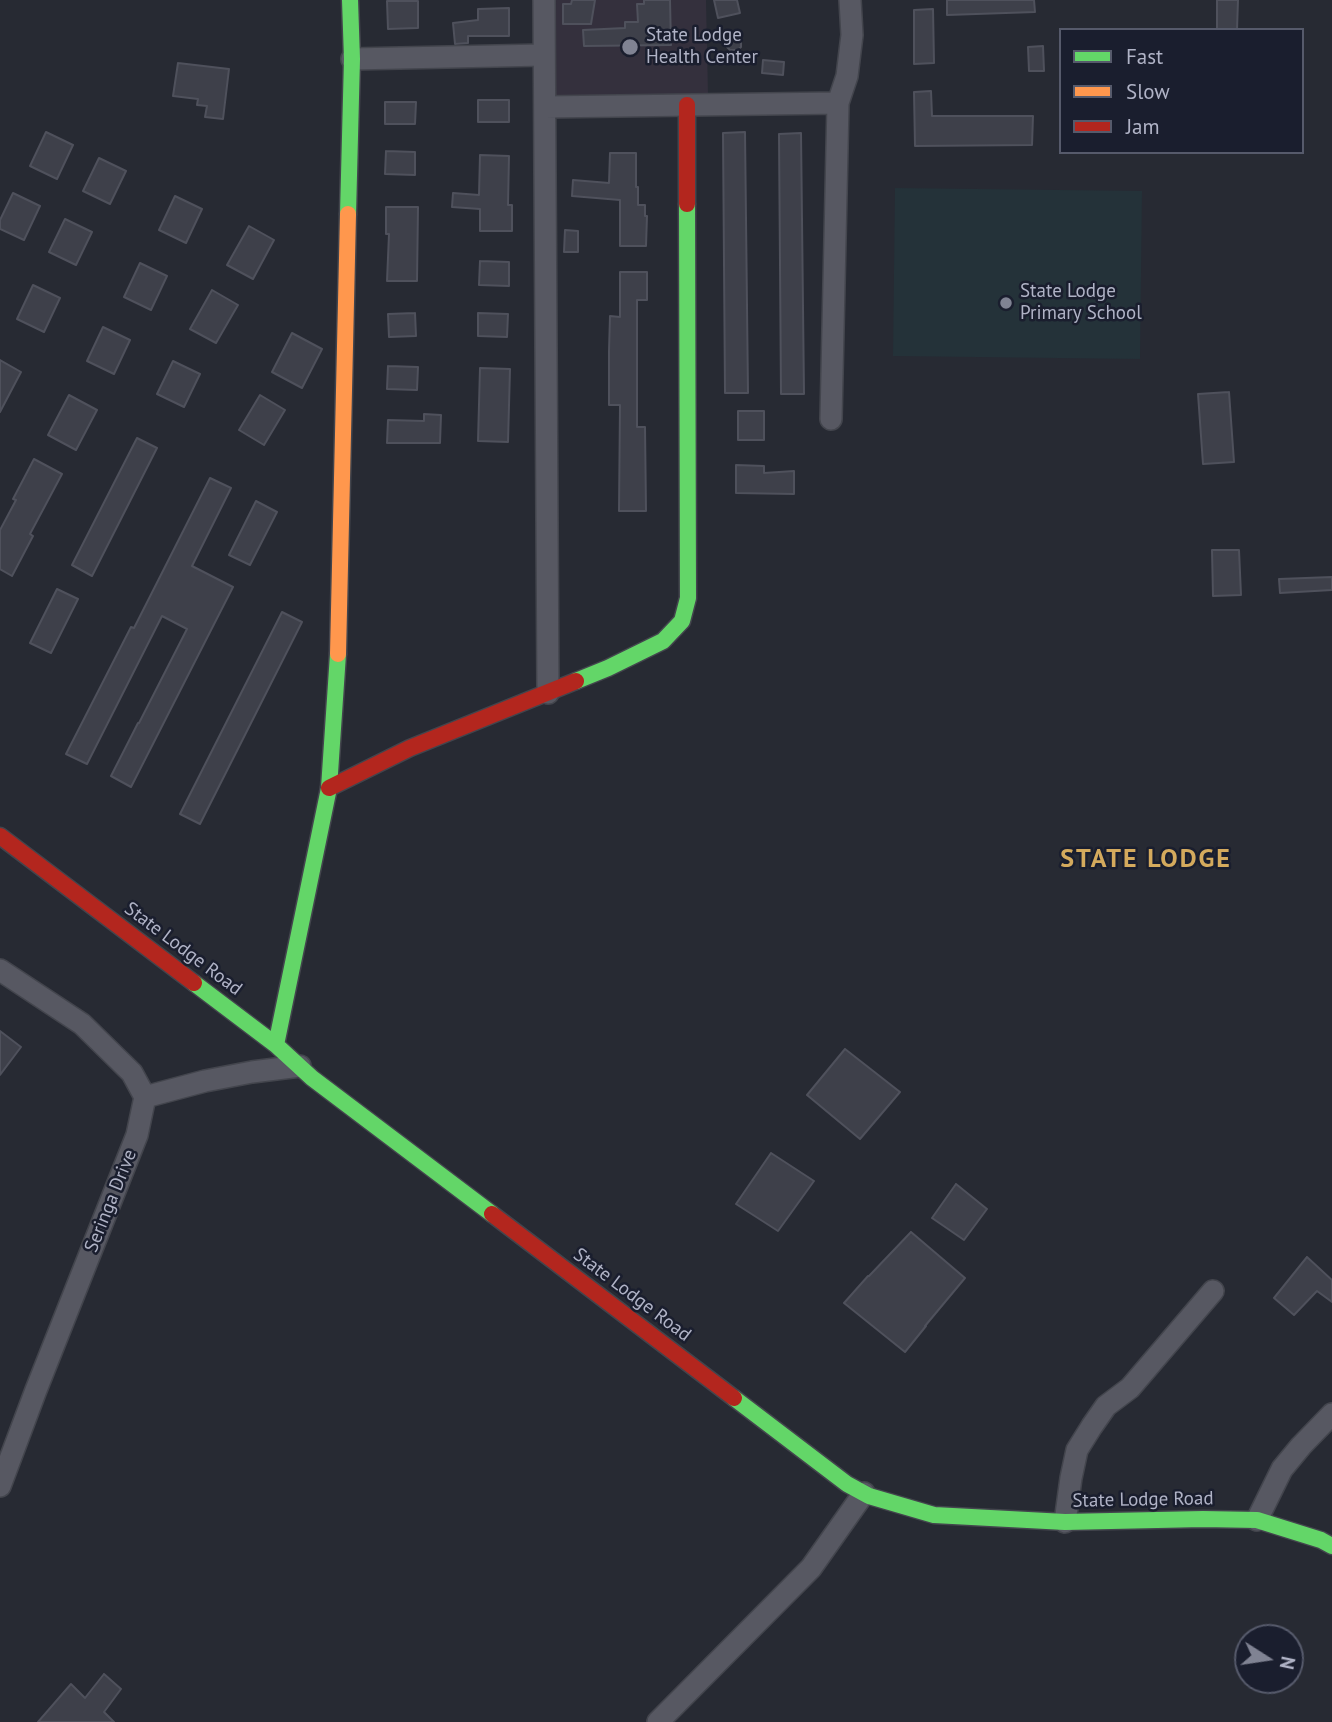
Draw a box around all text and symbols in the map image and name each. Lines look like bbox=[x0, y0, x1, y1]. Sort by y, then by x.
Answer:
place label: State Lodge Health Center bbox=[646, 25, 758, 69]
legend bbox=[1059, 28, 1304, 154]
marker: State Lodge Health Center bbox=[620, 37, 640, 57]
text: Fast bbox=[1126, 43, 1163, 70]
text: Slow bbox=[1126, 78, 1170, 105]
text: Jam bbox=[1126, 113, 1160, 140]
place label: State Lodge Primary School bbox=[1020, 281, 1142, 325]
marker: State Lodge Primary School bbox=[998, 295, 1014, 311]
district label: STATE LODGE bbox=[1062, 844, 1230, 876]
street label: State Lodge Road bbox=[120, 897, 246, 1001]
street label: Seringa Drive bbox=[80, 1146, 142, 1256]
street label: State Lodge Road bbox=[569, 1243, 695, 1347]
street label: State Lodge Road bbox=[1072, 1487, 1214, 1513]
north arrow bbox=[1234, 1624, 1304, 1694]
text: N bbox=[1275, 1654, 1301, 1672]

